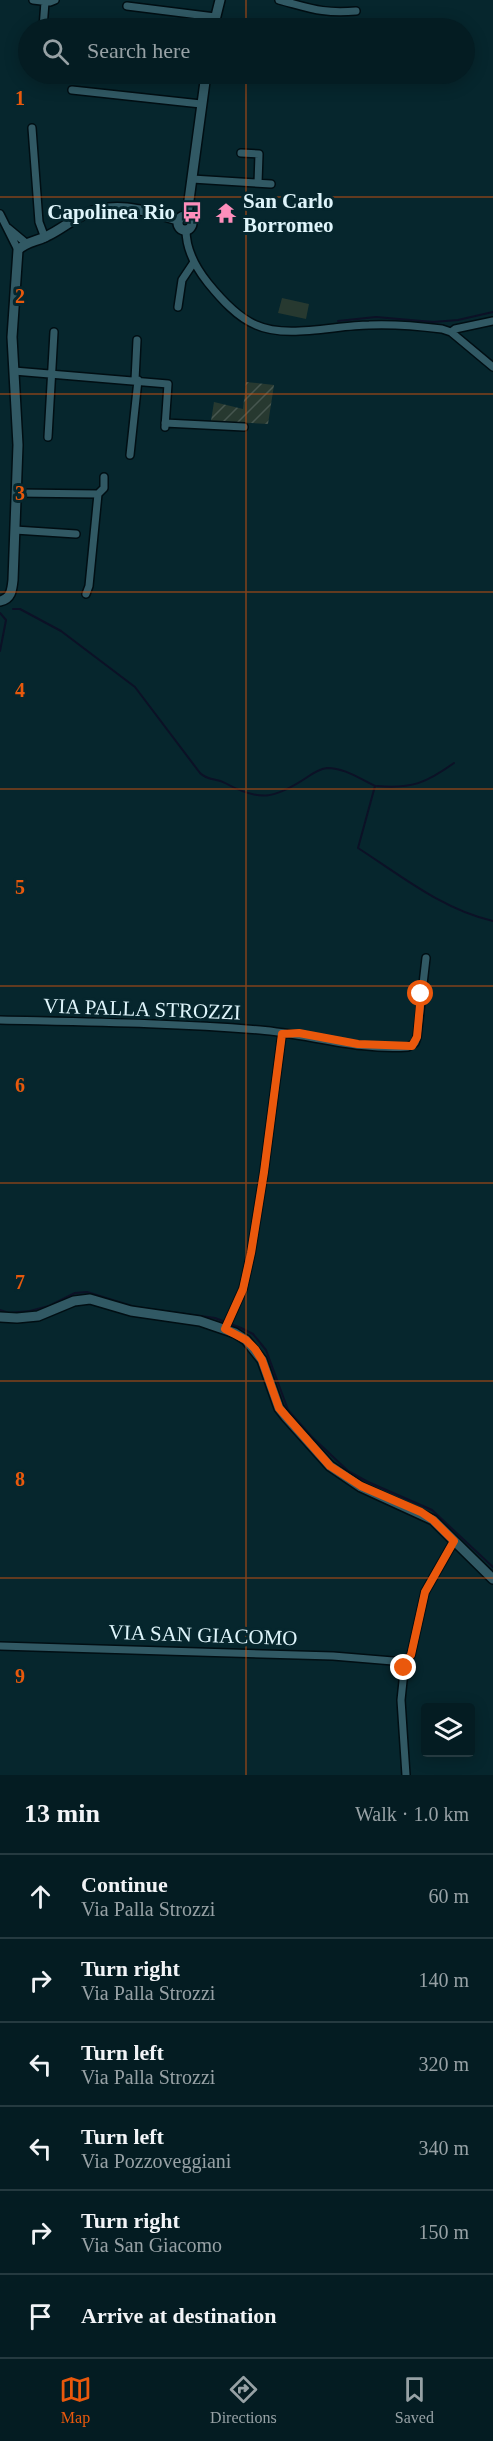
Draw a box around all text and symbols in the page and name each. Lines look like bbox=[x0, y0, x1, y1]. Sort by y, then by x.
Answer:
search box bbox=[18, 18, 475, 84]
icon: search bbox=[39, 35, 72, 68]
text: Search here bbox=[87, 38, 190, 63]
text: 1 bbox=[15, 87, 25, 109]
place label: San Carlo Borromeo bbox=[243, 189, 334, 237]
place label: Capolinea Rio bbox=[47, 200, 175, 224]
bus stop icon: Capolinea Rio bbox=[180, 200, 204, 224]
temple icon: San Carlo Borromeo bbox=[214, 201, 238, 225]
text: 2 bbox=[15, 285, 25, 307]
text: 3 bbox=[15, 482, 25, 504]
text: 4 bbox=[15, 679, 25, 701]
text: 5 bbox=[15, 876, 25, 898]
route start bbox=[407, 980, 433, 1006]
street label: VIA PALLA STROZZI bbox=[43, 994, 241, 1024]
text: 6 bbox=[15, 1074, 25, 1096]
text: 7 bbox=[15, 1271, 25, 1293]
text: 8 bbox=[15, 1468, 25, 1490]
street label: VIA SAN GIACOMO bbox=[108, 1620, 298, 1650]
route end bbox=[390, 1654, 416, 1680]
text: 9 bbox=[15, 1665, 25, 1687]
map controls bbox=[421, 1703, 475, 1757]
button: layers bbox=[421, 1703, 475, 1757]
text: 13 min bbox=[24, 1799, 100, 1828]
text: Walk · 1.0 km bbox=[355, 1803, 469, 1825]
text: Continue bbox=[81, 1872, 168, 1897]
icon: ahead bbox=[24, 1880, 57, 1913]
text: 60 m bbox=[428, 1885, 469, 1907]
text: Via Palla Strozzi bbox=[81, 1898, 215, 1920]
text: Turn right bbox=[81, 1956, 180, 1981]
icon: right bbox=[24, 1964, 57, 1997]
text: 140 m bbox=[418, 1969, 469, 1991]
text: Via Palla Strozzi bbox=[81, 1982, 215, 2004]
text: Turn left bbox=[81, 2040, 164, 2065]
icon: left bbox=[24, 2048, 57, 2081]
text: 320 m bbox=[418, 2053, 469, 2075]
text: Via Palla Strozzi bbox=[81, 2066, 215, 2088]
text: Turn left bbox=[81, 2124, 164, 2149]
icon: left bbox=[24, 2132, 57, 2165]
text: 340 m bbox=[418, 2137, 469, 2159]
text: Via Pozzoveggiani bbox=[81, 2150, 231, 2172]
text: Turn right bbox=[81, 2208, 180, 2233]
icon: right bbox=[24, 2216, 57, 2249]
text: 150 m bbox=[418, 2221, 469, 2243]
text: Via San Giacomo bbox=[81, 2234, 222, 2256]
icon: arrive bbox=[24, 2300, 57, 2333]
text: Arrive at destination bbox=[81, 2303, 277, 2328]
tab: Map bbox=[59, 2373, 92, 2427]
tab: Directions bbox=[210, 2373, 277, 2427]
tab: Saved bbox=[395, 2373, 434, 2427]

